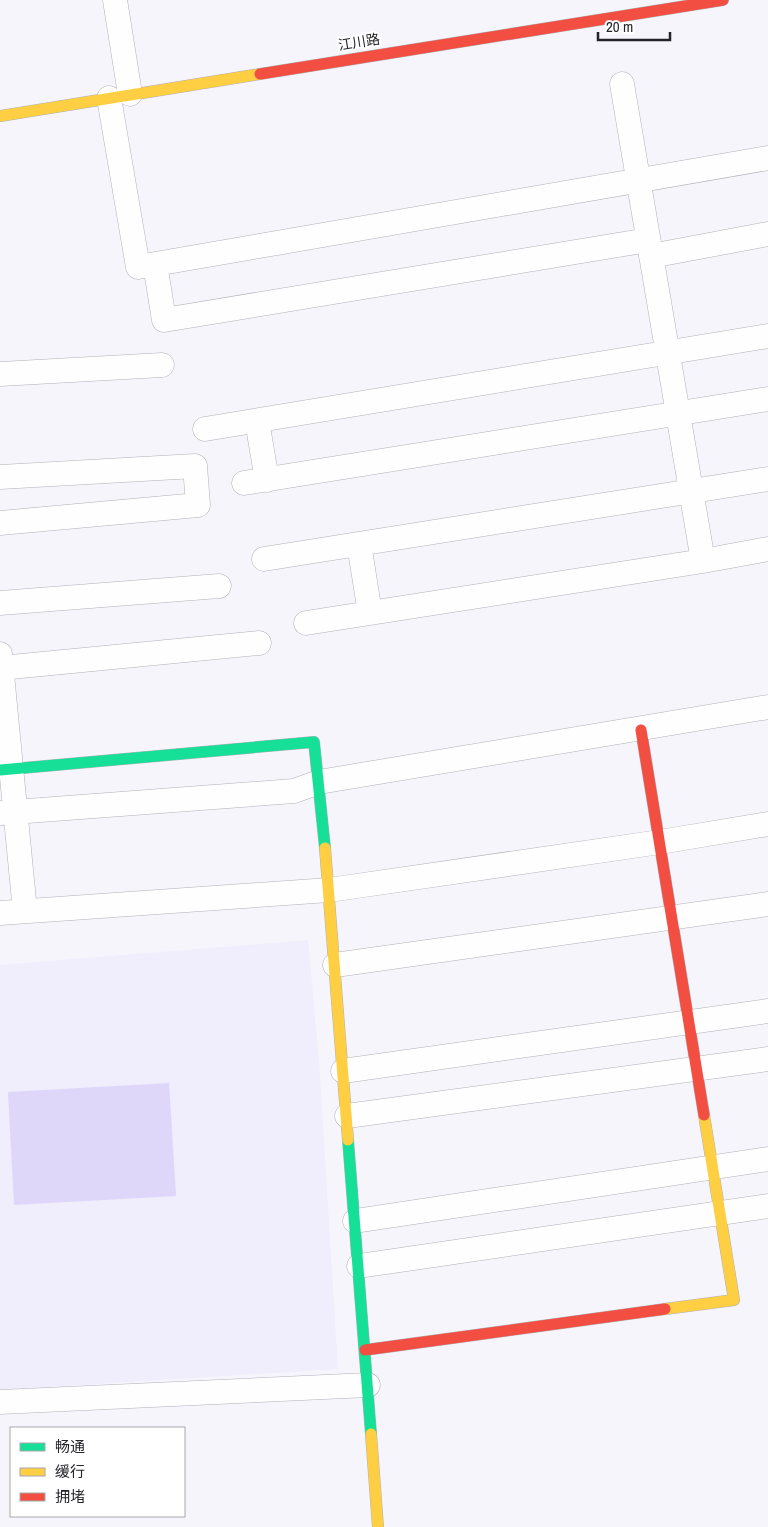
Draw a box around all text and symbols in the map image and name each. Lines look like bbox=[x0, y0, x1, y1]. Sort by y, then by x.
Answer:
scale bar bbox=[598, 10, 670, 42]
text: 20 m bbox=[606, 16, 633, 37]
street label: 江川路 bbox=[337, 30, 381, 54]
legend bbox=[10, 1427, 185, 1517]
text: 畅通 bbox=[55, 1436, 85, 1457]
text: 缓行 bbox=[55, 1461, 85, 1482]
text: 拥堵 bbox=[55, 1486, 85, 1507]

